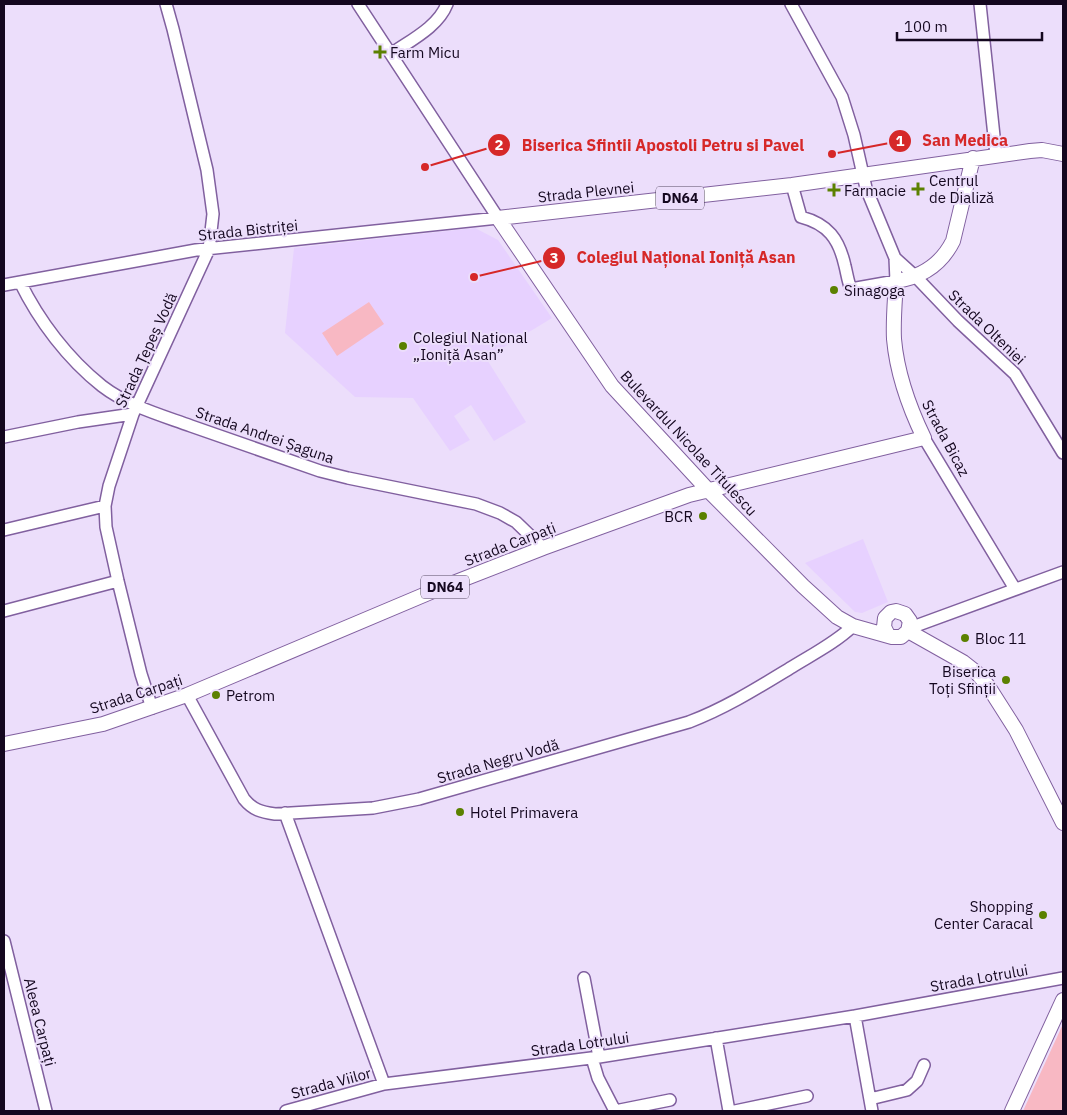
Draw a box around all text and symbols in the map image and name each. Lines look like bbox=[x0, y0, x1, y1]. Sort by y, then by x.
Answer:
scale bar bbox=[897, 10, 1042, 42]
text: 100 m bbox=[904, 17, 948, 36]
place label: Farm Micu bbox=[390, 43, 460, 62]
marker: Farm Micu bbox=[374, 46, 386, 58]
callout: San Medica bbox=[887, 125, 1019, 156]
callout: Biserica Sfintii Apostoli Petru si Pavel bbox=[486, 130, 814, 161]
text: San Medica bbox=[922, 130, 1008, 150]
text: 1 bbox=[895, 131, 905, 150]
text: 2 bbox=[494, 135, 504, 154]
text: Biserica Sfintii Apostoli Petru si Pavel bbox=[522, 135, 804, 155]
place label: Centrul de Dializă bbox=[929, 171, 994, 207]
street label: Strada Plevnei bbox=[537, 177, 635, 207]
place label: Farmacie bbox=[844, 181, 906, 200]
marker: Centrul de Dializă bbox=[911, 182, 925, 196]
marker: Farmacie bbox=[828, 184, 840, 196]
road number: DN64 bbox=[656, 187, 704, 210]
street label: Strada Bistriței bbox=[197, 215, 299, 245]
callout: Colegiul Național Ioniță Asan bbox=[542, 242, 806, 273]
text: Colegiul Național Ioniță Asan bbox=[576, 247, 796, 268]
text: 3 bbox=[549, 248, 559, 267]
place label: Sinagoga bbox=[844, 281, 905, 300]
marker: Sinagoga bbox=[828, 284, 840, 296]
street label: Strada Olteniei bbox=[944, 285, 1030, 369]
street label: Strada Țepeș Vodă bbox=[111, 289, 181, 411]
place label: Colegiul Național „Ioniță Asan” bbox=[413, 328, 527, 364]
marker: Colegiul Național „Ioniță Asan” bbox=[397, 340, 409, 352]
street label: Bulevardul Nicolae Titulescu bbox=[617, 366, 761, 520]
street label: Strada Bicaz bbox=[918, 397, 974, 479]
street label: Strada Andrei Șaguna bbox=[193, 402, 337, 468]
place label: BCR bbox=[664, 507, 693, 526]
marker: BCR bbox=[697, 510, 709, 522]
street label: Strada Carpați bbox=[462, 518, 558, 570]
road number: DN64 bbox=[421, 576, 469, 598]
place label: Bloc 11 bbox=[975, 629, 1026, 648]
marker: Bloc 11 bbox=[959, 632, 971, 644]
place label: Biserica Toți Sfinții bbox=[929, 662, 996, 698]
street label: Strada Carpați bbox=[87, 670, 185, 718]
marker: Biserica Toți Sfinții bbox=[1000, 674, 1012, 686]
place label: Petrom bbox=[226, 686, 275, 705]
marker: Petrom bbox=[210, 689, 222, 701]
street label: Strada Negru Vodă bbox=[435, 735, 561, 787]
place label: Hotel Primavera bbox=[470, 803, 578, 822]
marker: Hotel Primavera bbox=[454, 806, 466, 818]
place label: Shopping Center Caracal bbox=[934, 897, 1033, 933]
marker: Shopping Center Caracal bbox=[1037, 909, 1049, 921]
street label: Strada Lotrului bbox=[929, 960, 1029, 996]
street label: Aleea Carpați bbox=[20, 976, 60, 1068]
street label: Strada Lotrului bbox=[530, 1028, 630, 1060]
street label: Strada Viilor bbox=[289, 1063, 374, 1103]

